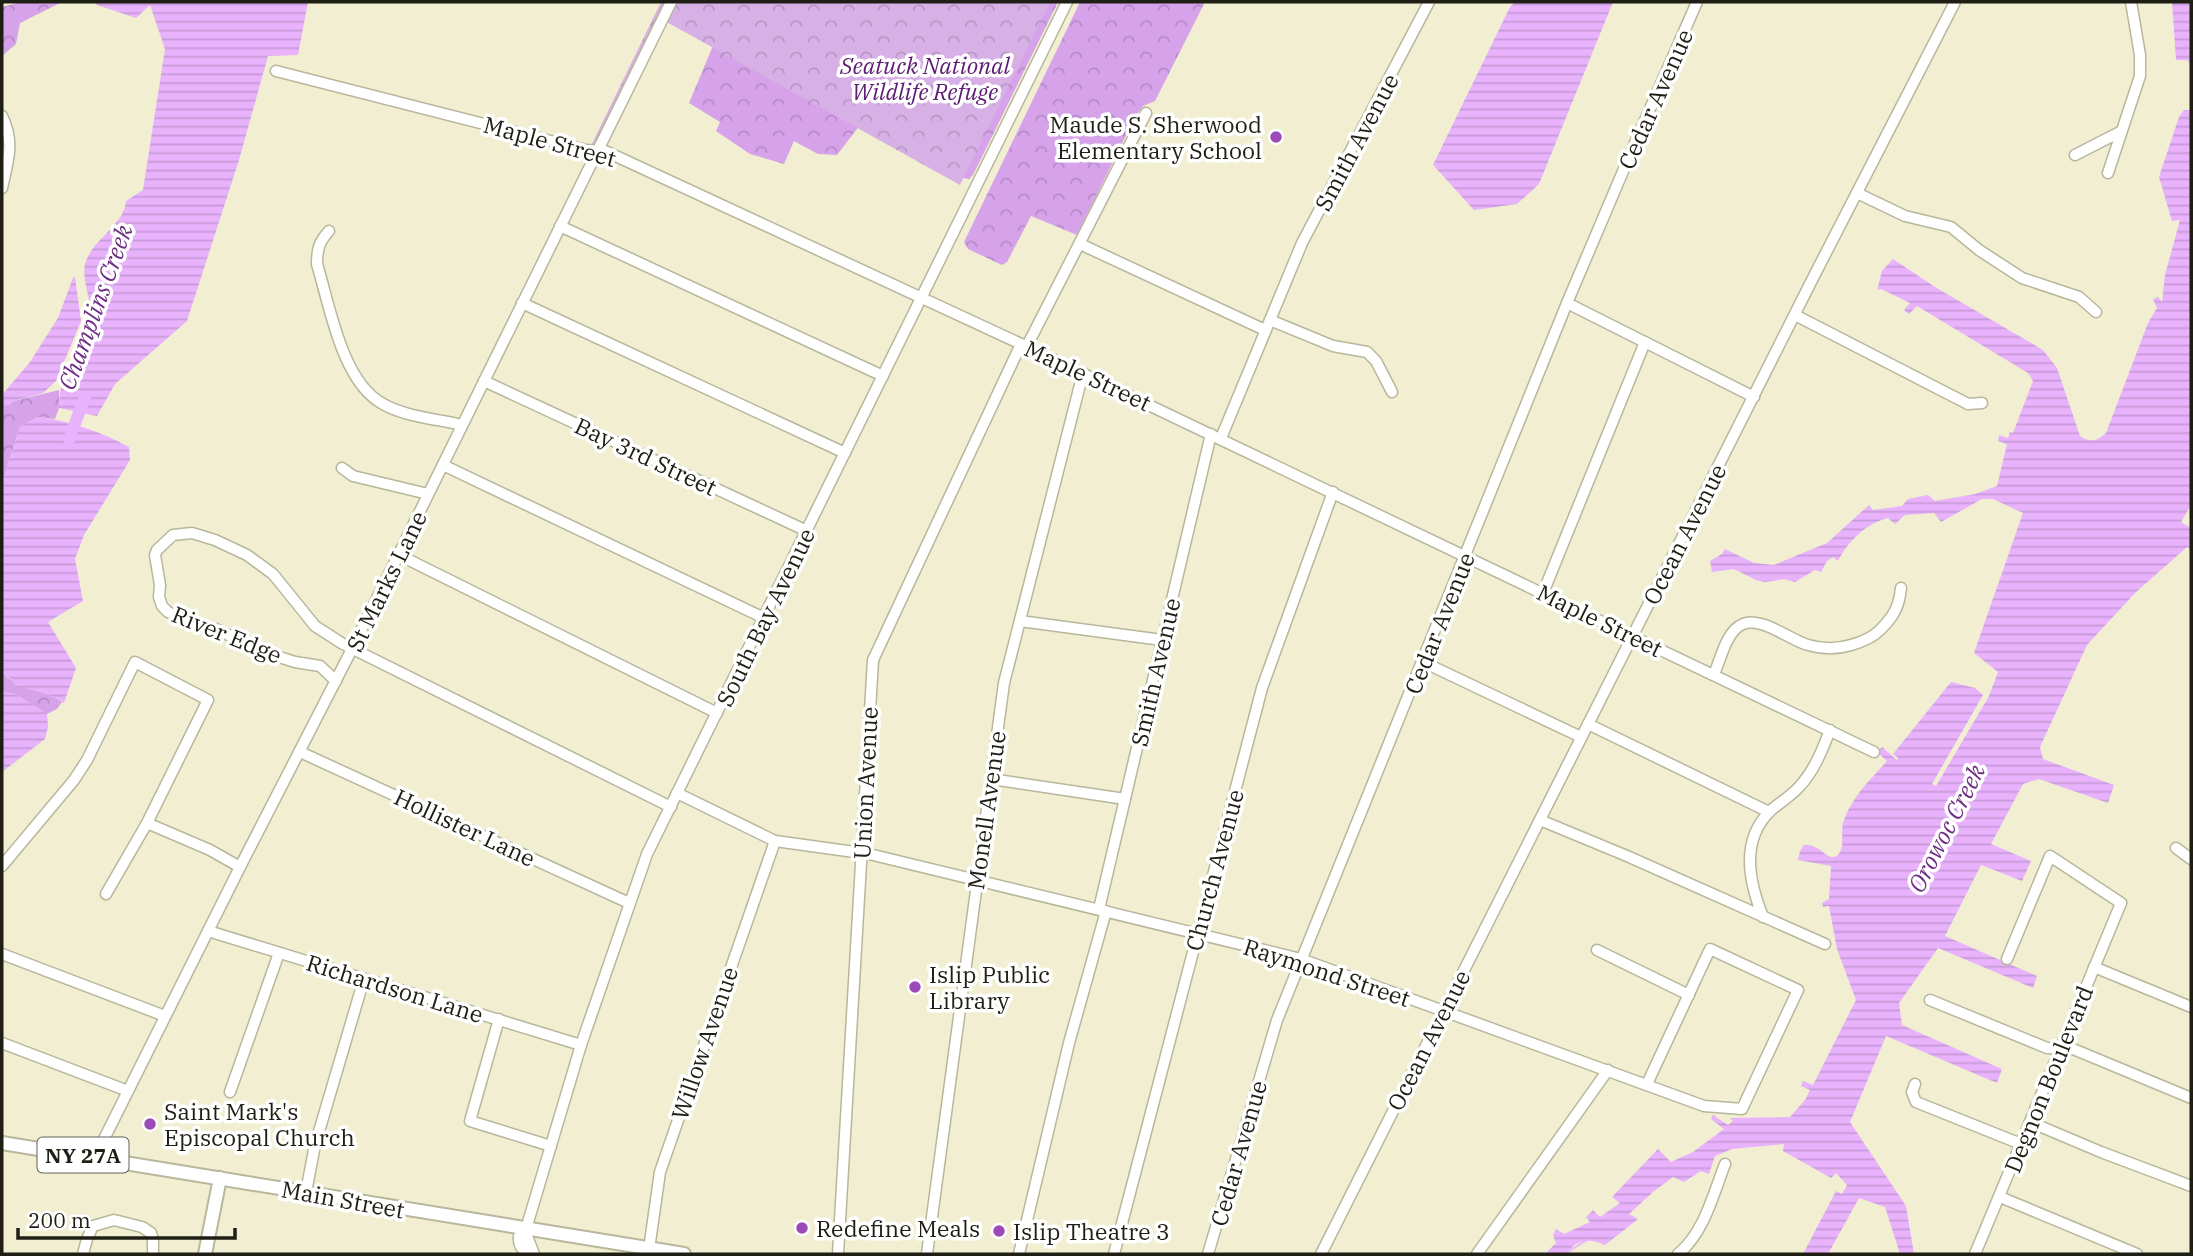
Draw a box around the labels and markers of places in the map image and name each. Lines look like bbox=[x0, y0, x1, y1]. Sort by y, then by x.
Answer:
place label: Maude S. Sherwood Elementary School bbox=[1049, 109, 1262, 165]
marker: Maude S. Sherwood Elementary School bbox=[1268, 129, 1284, 145]
place label: Islip Public Library bbox=[929, 959, 1050, 1015]
marker: Islip Public Library bbox=[907, 979, 923, 995]
place label: Saint Mark's Episcopal Church bbox=[164, 1096, 355, 1152]
marker: Saint Mark's Episcopal Church bbox=[142, 1116, 158, 1132]
place label: Redefine Meals bbox=[816, 1213, 980, 1243]
place label: Islip Theatre 3 bbox=[1013, 1216, 1170, 1246]
marker: Redefine Meals bbox=[794, 1220, 810, 1236]
marker: Islip Theatre 3 bbox=[991, 1223, 1007, 1239]

